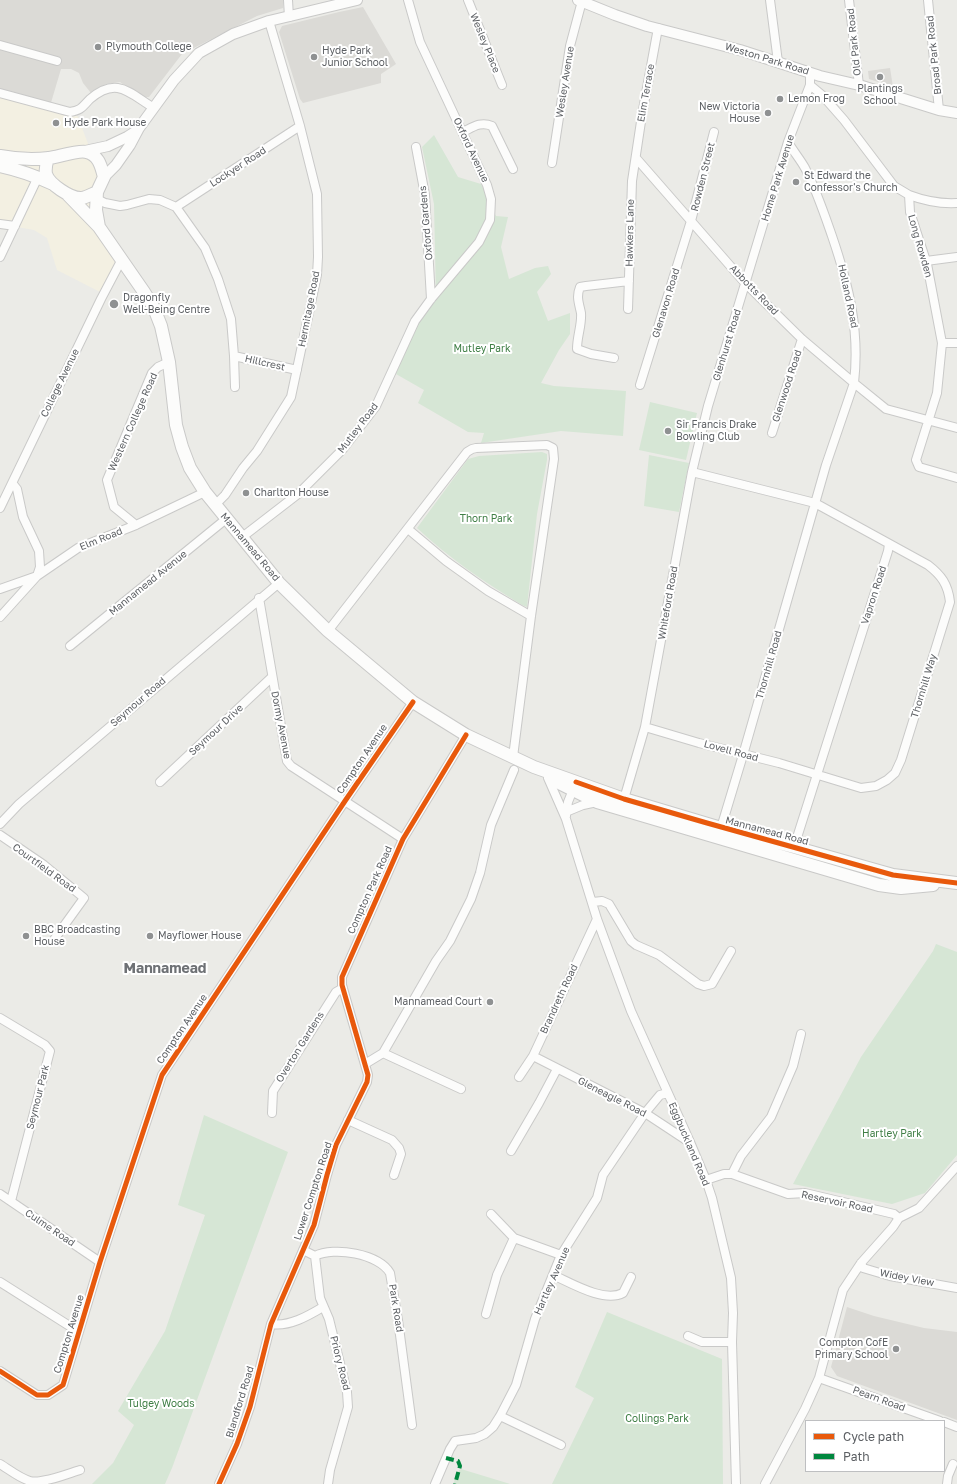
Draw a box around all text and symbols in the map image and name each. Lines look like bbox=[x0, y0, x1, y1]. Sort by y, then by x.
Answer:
street label: Old Park Road bbox=[844, 8, 864, 76]
street label: Wesley Place bbox=[467, 11, 503, 75]
street label: Broad Park Road bbox=[924, 15, 944, 95]
street label: Weston Park Road bbox=[723, 40, 811, 78]
place label: Plymouth College bbox=[106, 41, 192, 53]
marker: Plymouth College bbox=[93, 42, 103, 52]
place label: Hyde Park Junior School bbox=[322, 45, 388, 68]
street label: Wesley Avenue bbox=[553, 45, 577, 119]
marker: Hyde Park Junior School bbox=[309, 52, 319, 62]
street label: Elim Terrace bbox=[635, 63, 657, 123]
marker: Plantings School bbox=[875, 72, 885, 82]
place label: Plantings School bbox=[857, 83, 903, 106]
place label: Lemon Frog bbox=[788, 93, 845, 105]
marker: Lemon Frog bbox=[775, 94, 785, 104]
place label: New Victoria House bbox=[699, 101, 760, 124]
marker: New Victoria House bbox=[763, 108, 773, 118]
street label: Oxford Avenue bbox=[451, 116, 491, 184]
place label: Hyde Park House bbox=[64, 117, 146, 129]
marker: Hyde Park House bbox=[51, 118, 61, 128]
street label: Home Park Avenue bbox=[759, 133, 797, 223]
street label: Rowden Street bbox=[689, 141, 717, 213]
street label: Lockyer Road bbox=[208, 144, 268, 190]
place label: St Edward the Confessor's Church bbox=[804, 170, 898, 194]
marker: St Edward the Confessor's Church bbox=[791, 177, 801, 187]
street label: Oxford Gardens bbox=[417, 185, 435, 261]
street label: Hawkers Lane bbox=[623, 199, 637, 267]
street label: Long Rowden bbox=[905, 213, 935, 279]
street label: Abbotts Road bbox=[727, 262, 781, 318]
street label: Holland Road bbox=[835, 263, 861, 329]
street label: Glenavon Road bbox=[650, 267, 682, 339]
street label: Hermitage Road bbox=[296, 270, 322, 348]
place label: Dragonfly Well-Being Centre bbox=[123, 292, 210, 316]
marker: Dragonfly Well-Being Centre bbox=[108, 298, 120, 310]
street label: Glenhurst Road bbox=[710, 308, 744, 382]
park label: Mutley Park bbox=[453, 343, 511, 355]
street label: College Avenue bbox=[38, 347, 82, 419]
street label: Glenwood Road bbox=[770, 348, 804, 424]
street label: Hillcrest bbox=[244, 353, 286, 373]
street label: Western College Road bbox=[106, 371, 160, 473]
street label: Mutley Road bbox=[335, 400, 381, 456]
place label: Sir Francis Drake Bowling Club bbox=[676, 419, 757, 442]
marker: Sir Francis Drake Bowling Club bbox=[663, 426, 673, 436]
place label: Charlton House bbox=[254, 487, 329, 499]
marker: Charlton House bbox=[241, 488, 251, 498]
street label: Mannamead Road bbox=[218, 510, 282, 584]
park label: Thorn Park bbox=[460, 513, 512, 525]
street label: Elm Road bbox=[78, 525, 124, 553]
street label: Mannamead Avenue bbox=[107, 548, 189, 618]
street label: Vapron Road bbox=[859, 564, 889, 626]
street label: Whiteford Road bbox=[656, 565, 680, 641]
street label: Thornhill Road bbox=[753, 629, 785, 701]
street label: Thornhill Way bbox=[909, 653, 939, 719]
street label: Seymour Road bbox=[108, 675, 168, 729]
street label: Dormy Avenue bbox=[269, 690, 293, 760]
street label: Seymour Drive bbox=[186, 702, 246, 758]
street label: Compton Avenue bbox=[334, 722, 390, 796]
street label: Lovell Road bbox=[702, 738, 760, 764]
street label: Mannamead Road bbox=[724, 814, 810, 848]
street label: Courtfield Road bbox=[10, 841, 78, 895]
street label: Compton Park Road bbox=[345, 844, 395, 936]
place label: BBC Broadcasting House bbox=[34, 924, 120, 948]
place label: Mayflower House bbox=[158, 930, 241, 942]
marker: BBC Broadcasting House bbox=[21, 931, 31, 941]
marker: Mayflower House bbox=[145, 931, 155, 941]
district label: Mannamead bbox=[124, 961, 206, 977]
street label: Brandreth Road bbox=[538, 962, 580, 1036]
street label: Compton Avenue bbox=[154, 992, 210, 1066]
place label: Mannamead Court bbox=[394, 996, 482, 1008]
marker: Mannamead Court bbox=[485, 997, 495, 1007]
street label: Overton Gardens bbox=[273, 1009, 327, 1085]
street label: Seymour Park bbox=[24, 1063, 52, 1131]
street label: Gleneagle Road bbox=[576, 1074, 648, 1120]
street label: Eggbuckland Road bbox=[666, 1100, 712, 1188]
park label: Hartley Park bbox=[862, 1128, 922, 1140]
street label: Lower Compton Road bbox=[291, 1140, 335, 1242]
street label: Reservoir Road bbox=[800, 1189, 874, 1215]
street label: Culme Road bbox=[23, 1207, 77, 1249]
street label: Hartley Avenue bbox=[532, 1245, 572, 1317]
street label: Widey View bbox=[879, 1267, 935, 1289]
street label: Park Road bbox=[386, 1283, 406, 1333]
street label: Compton Avenue bbox=[51, 1293, 87, 1375]
street label: Priory Road bbox=[327, 1334, 353, 1392]
place label: Compton CofE Primary School bbox=[815, 1337, 888, 1360]
marker: Compton CofE Primary School bbox=[891, 1344, 901, 1354]
street label: Blandford Road bbox=[223, 1365, 257, 1439]
street label: Pearn Road bbox=[851, 1384, 907, 1414]
park label: Tulgey Woods bbox=[128, 1398, 194, 1410]
park label: Collings Park bbox=[625, 1413, 689, 1425]
legend bbox=[805, 1420, 945, 1472]
text: Cycle path bbox=[843, 1429, 904, 1444]
text: Path bbox=[843, 1449, 870, 1464]

